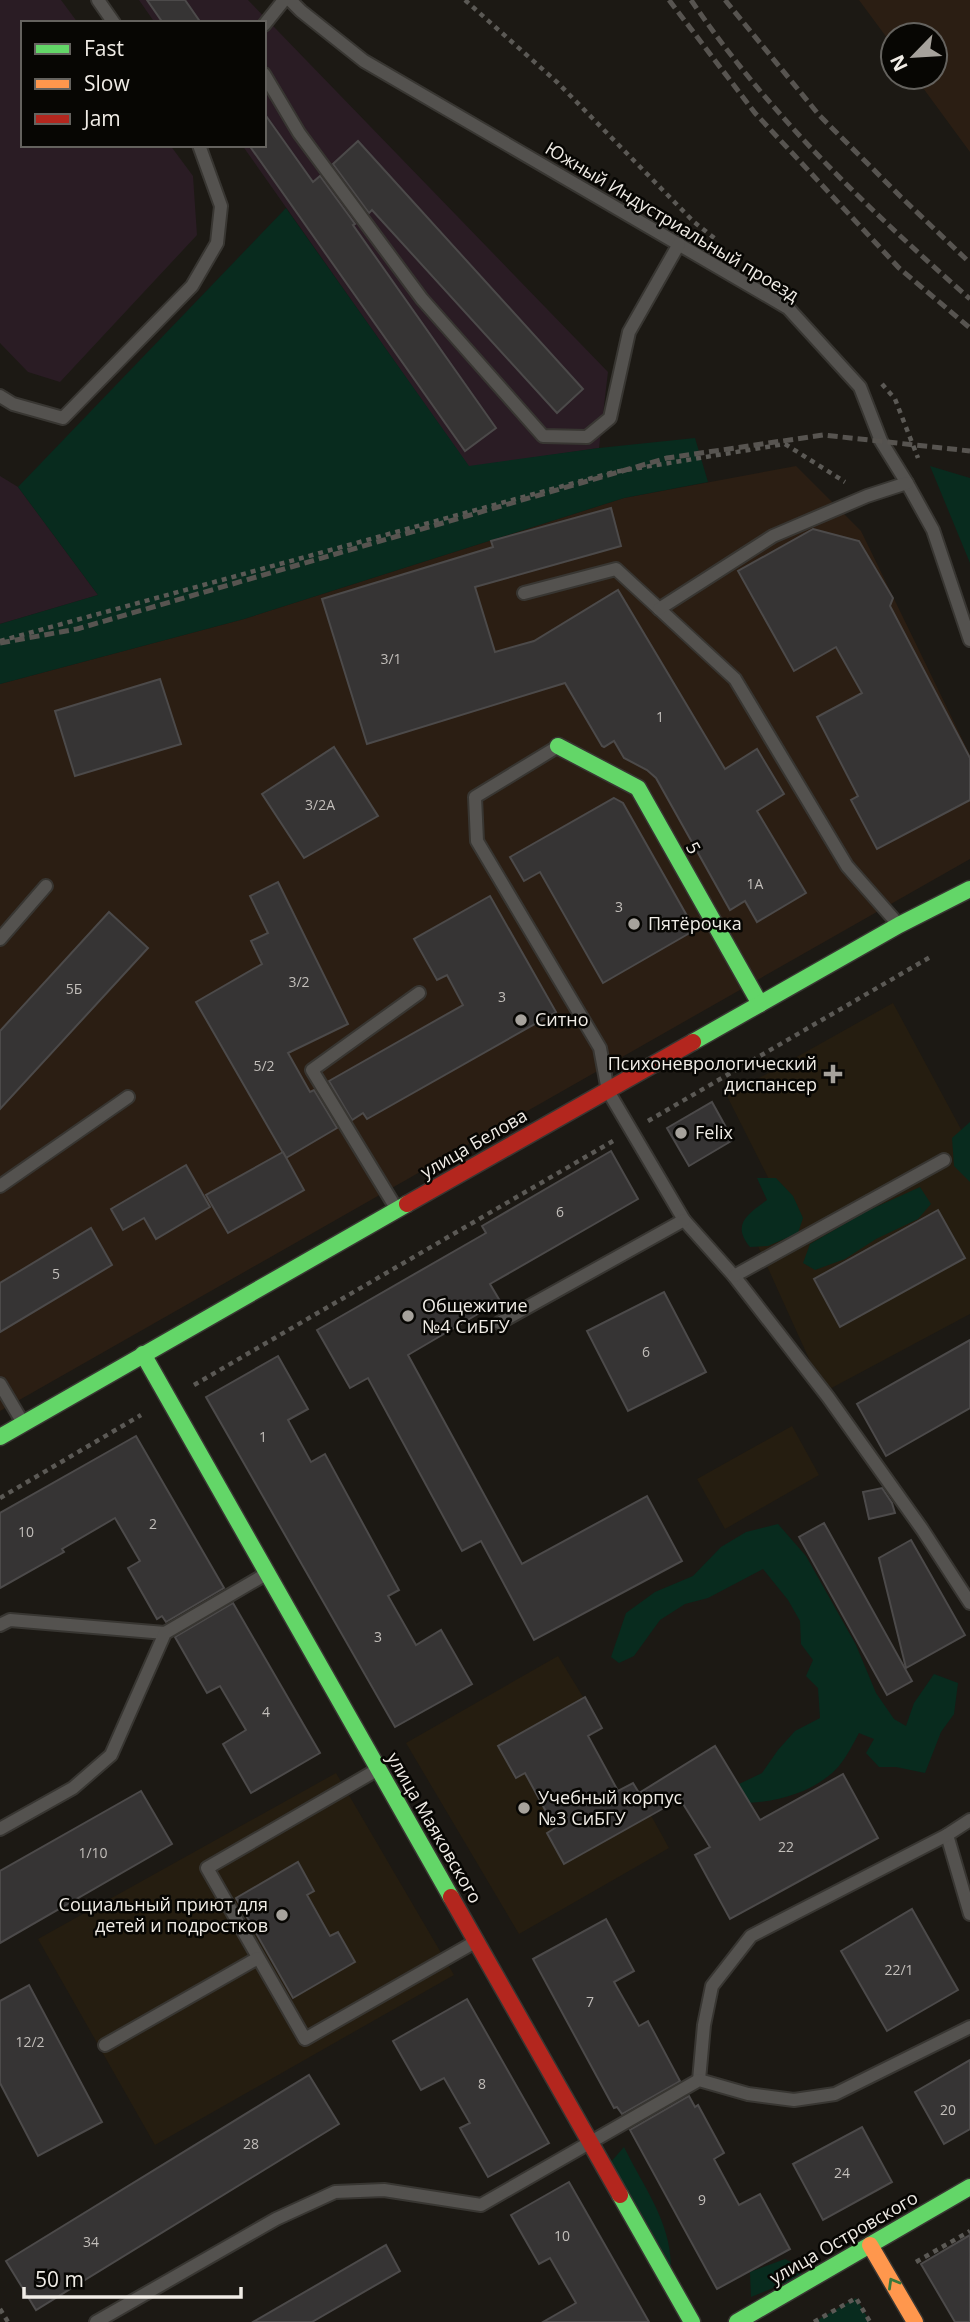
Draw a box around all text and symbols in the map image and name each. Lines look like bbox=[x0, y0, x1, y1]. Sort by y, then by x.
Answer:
legend bbox=[21, 21, 266, 147]
north arrow bbox=[879, 21, 949, 91]
text: Fast bbox=[84, 34, 124, 62]
text: N bbox=[884, 51, 914, 76]
text: Slow bbox=[84, 69, 130, 97]
text: Jam bbox=[82, 104, 121, 132]
street label: Южный Индустриальный проезд bbox=[541, 136, 804, 307]
house number: 3/1 bbox=[380, 649, 402, 668]
house number: 1 bbox=[656, 707, 664, 726]
house number: 3/2А bbox=[305, 795, 335, 814]
street label: 5 bbox=[681, 837, 707, 858]
house number: 1А bbox=[747, 874, 764, 893]
house number: 3 bbox=[615, 897, 623, 916]
place label: Пятёрочка bbox=[648, 911, 742, 935]
marker: Пятёрочка bbox=[626, 916, 642, 932]
house number: 3/2 bbox=[288, 972, 310, 991]
house number: 5Б bbox=[66, 979, 82, 998]
house number: 3 bbox=[498, 987, 506, 1006]
place label: Ситно bbox=[535, 1007, 588, 1031]
marker: Ситно bbox=[513, 1012, 529, 1028]
place label: Психоневрологический диспансер bbox=[608, 1051, 817, 1096]
house number: 5/2 bbox=[253, 1056, 275, 1075]
marker: Психоневрологический диспансер bbox=[823, 1064, 843, 1084]
street label: улица Белова bbox=[416, 1103, 531, 1183]
place label: Felix bbox=[695, 1120, 733, 1144]
marker: Felix bbox=[673, 1125, 689, 1141]
house number: 6 bbox=[556, 1202, 564, 1221]
house number: 5 bbox=[52, 1264, 60, 1283]
place label: Общежитие №4 СиБГУ bbox=[422, 1293, 528, 1338]
marker: Общежитие №4 СиБГУ bbox=[400, 1308, 416, 1324]
house number: 6 bbox=[642, 1342, 650, 1361]
house number: 1 bbox=[259, 1427, 267, 1446]
house number: 2 bbox=[149, 1514, 157, 1533]
house number: 10 bbox=[18, 1522, 34, 1541]
house number: 3 bbox=[374, 1627, 382, 1646]
house number: 4 bbox=[262, 1702, 270, 1721]
street label: улица Маяковского bbox=[382, 1748, 488, 1907]
place label: Учебный корпус №3 СиБГУ bbox=[538, 1785, 683, 1830]
marker: Учебный корпус №3 СиБГУ bbox=[516, 1800, 532, 1816]
house number: 22 bbox=[778, 1837, 794, 1856]
house number: 1/10 bbox=[78, 1843, 108, 1862]
place label: Социальный приют для детей и подростков bbox=[59, 1892, 268, 1937]
marker: Социальный приют для детей и подростков bbox=[274, 1907, 290, 1923]
house number: 22/1 bbox=[884, 1960, 914, 1979]
house number: 7 bbox=[586, 1992, 594, 2011]
house number: 12/2 bbox=[15, 2032, 45, 2051]
house number: 8 bbox=[478, 2074, 486, 2093]
house number: 20 bbox=[940, 2100, 956, 2119]
house number: 28 bbox=[243, 2134, 259, 2153]
house number: 24 bbox=[834, 2163, 850, 2182]
street label: улица Островского bbox=[765, 2185, 922, 2289]
house number: 9 bbox=[698, 2190, 706, 2209]
house number: 10 bbox=[554, 2226, 570, 2245]
house number: 34 bbox=[83, 2232, 99, 2251]
scale bar bbox=[24, 2256, 242, 2300]
text: 50 m bbox=[35, 2265, 84, 2293]
one-way arrow bbox=[888, 2278, 901, 2291]

